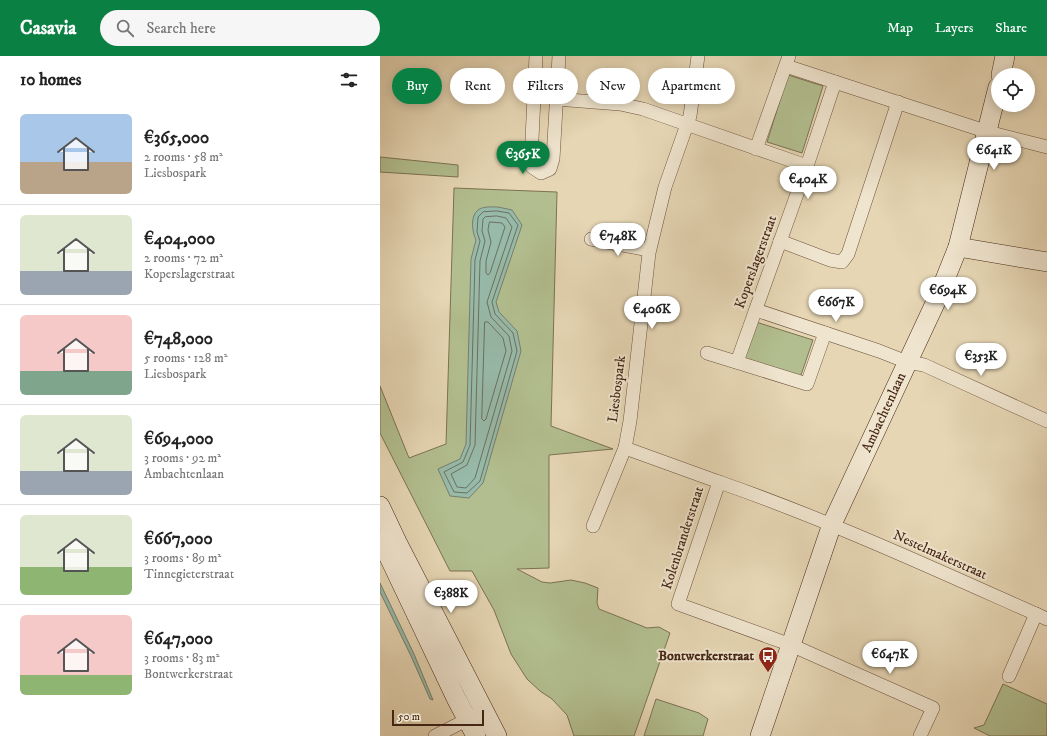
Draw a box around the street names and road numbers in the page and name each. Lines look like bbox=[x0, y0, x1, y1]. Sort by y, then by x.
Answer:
street label: Koperslagerstraat bbox=[731, 212, 781, 311]
street label: Liesbospark bbox=[604, 354, 630, 423]
street label: Ambachtenlaan bbox=[858, 369, 911, 455]
street label: Kolenbranderstraat bbox=[658, 484, 708, 592]
street label: Nestelmakerstraat bbox=[890, 526, 990, 584]

